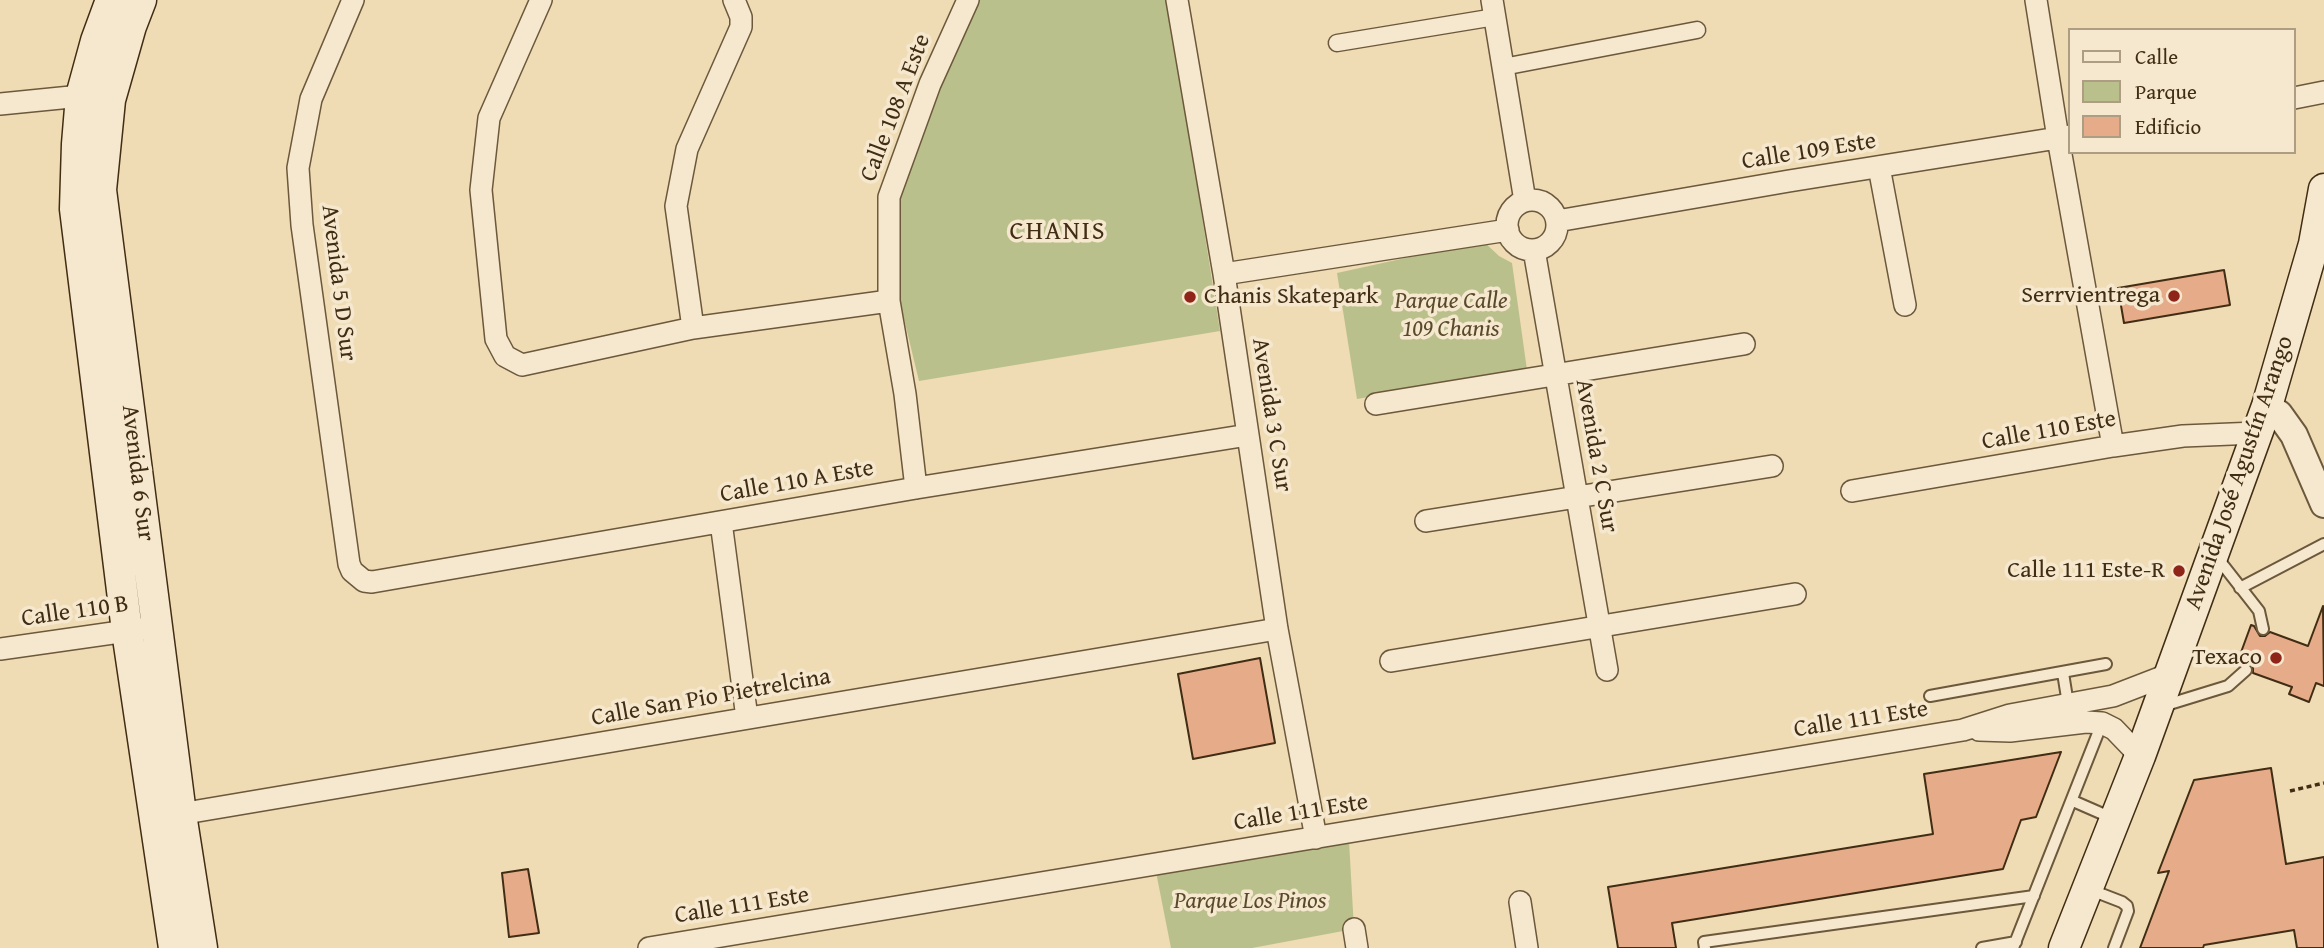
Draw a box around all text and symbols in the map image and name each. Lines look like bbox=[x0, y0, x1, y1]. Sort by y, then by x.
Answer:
legend bbox=[2068, 28, 2296, 154]
street label: Calle 108 A Este bbox=[855, 30, 937, 186]
text: Calle bbox=[2135, 41, 2178, 72]
text: Parque bbox=[2135, 76, 2197, 107]
text: Edificio bbox=[2135, 111, 2201, 142]
street label: Calle 109 Este bbox=[1740, 127, 1878, 177]
street label: Avenida 5 D Sur bbox=[314, 203, 362, 363]
district label: CHANIS bbox=[1010, 216, 1106, 248]
place label: Serrvientrega bbox=[2021, 282, 2160, 310]
place label: Chanis Skatepark bbox=[1204, 283, 1378, 311]
park label: Parque Calle 109 Chanis bbox=[1394, 288, 1508, 344]
marker: Serrvientrega bbox=[2166, 288, 2182, 304]
marker: Chanis Skatepark bbox=[1182, 289, 1198, 305]
street label: Avenida José Agustín Arango bbox=[2180, 332, 2300, 614]
street label: Avenida 3 C Sur bbox=[1245, 336, 1297, 494]
street label: Avenida 2 C Sur bbox=[1568, 377, 1624, 535]
street label: Avenida 6 Sur bbox=[114, 403, 160, 543]
street label: Calle 110 Este bbox=[1980, 405, 2118, 457]
street label: Calle 110 A Este bbox=[718, 454, 876, 510]
place label: Calle 111 Este-R bbox=[2007, 557, 2165, 585]
marker: Calle 111 Este-R bbox=[2171, 563, 2187, 579]
street label: Calle 110 B bbox=[20, 590, 130, 634]
place label: Texaco bbox=[2192, 644, 2262, 672]
marker: Texaco bbox=[2268, 650, 2284, 666]
street label: Calle San Pio Pietrelcina bbox=[589, 663, 833, 733]
street label: Calle 111 Este bbox=[1792, 695, 1930, 745]
street label: Calle 111 Este bbox=[1232, 788, 1370, 838]
street label: Calle 111 Este bbox=[673, 881, 811, 931]
park label: Parque Los Pinos bbox=[1174, 888, 1326, 916]

